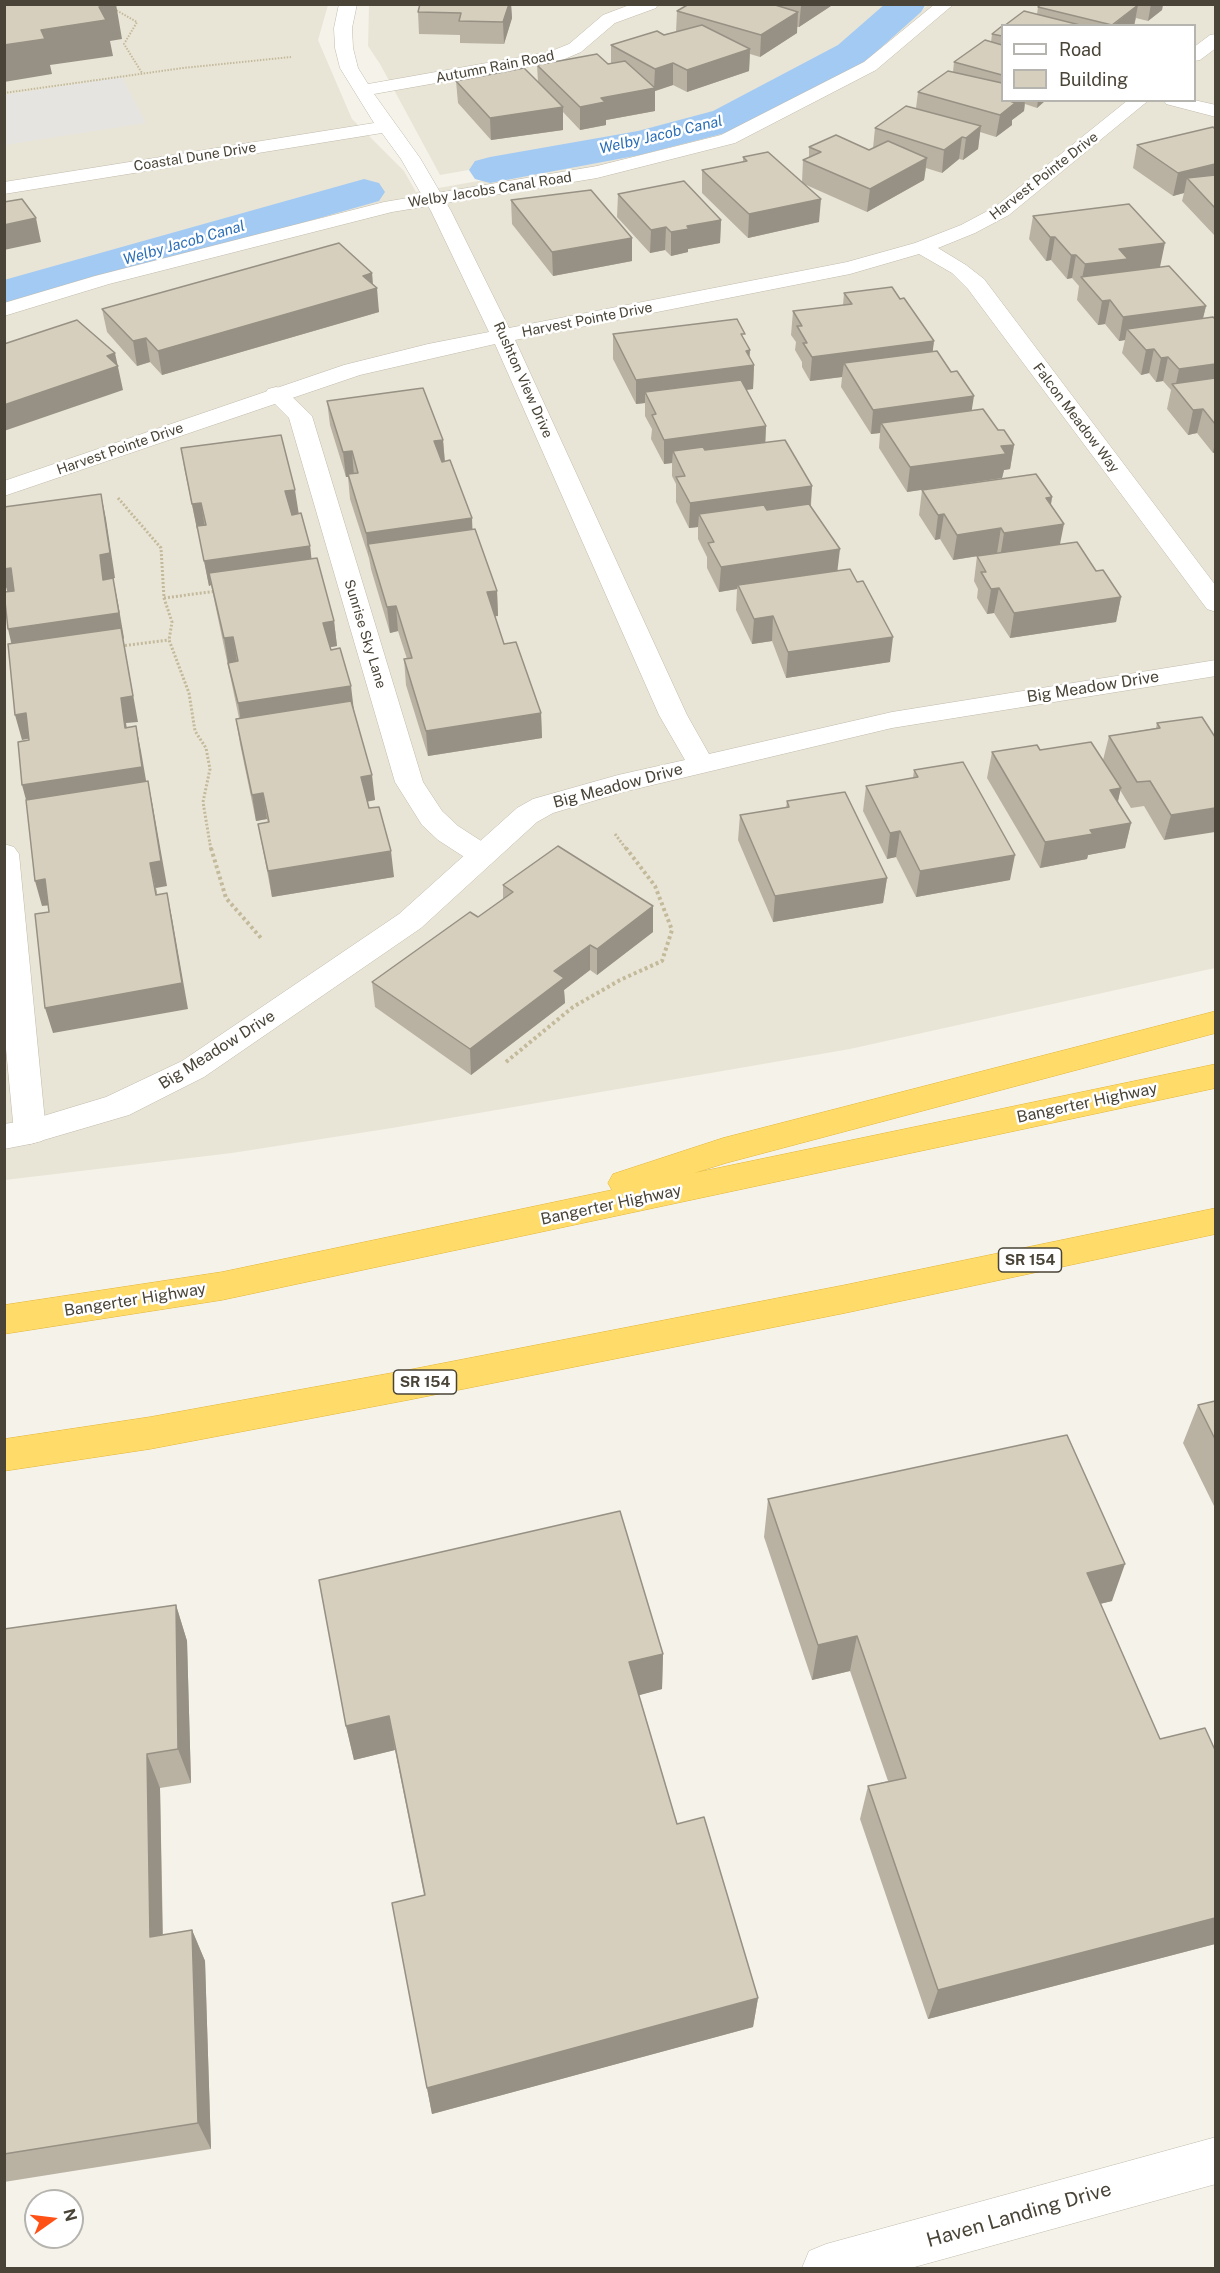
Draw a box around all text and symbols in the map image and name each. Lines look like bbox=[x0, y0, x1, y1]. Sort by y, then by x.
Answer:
legend bbox=[1001, 24, 1196, 102]
text: Road bbox=[1059, 39, 1102, 60]
street label: Autumn Rain Road bbox=[434, 47, 556, 87]
text: Building bbox=[1059, 69, 1128, 90]
water label: Welby Jacob Canal bbox=[598, 112, 724, 158]
street label: Harvest Pointe Drive bbox=[987, 129, 1101, 223]
street label: Coastal Dune Drive bbox=[133, 139, 257, 175]
street label: Welby Jacobs Canal Road bbox=[407, 169, 573, 211]
water label: Welby Jacob Canal bbox=[121, 217, 247, 269]
street label: Harvest Pointe Drive bbox=[520, 299, 654, 341]
street label: Rushton View Drive bbox=[490, 319, 556, 441]
street label: Falcon Meadow Way bbox=[1029, 360, 1123, 476]
street label: Harvest Pointe Drive bbox=[54, 419, 186, 479]
street label: Sunrise Sky Lane bbox=[340, 578, 390, 690]
street label: Big Meadow Drive bbox=[1026, 667, 1160, 707]
street label: Big Meadow Drive bbox=[551, 759, 685, 813]
street label: Big Meadow Drive bbox=[155, 1006, 279, 1094]
street label: Bangerter Highway bbox=[1015, 1079, 1159, 1127]
street label: Bangerter Highway bbox=[539, 1181, 683, 1229]
road number: SR 154 bbox=[998, 1248, 1062, 1272]
street label: Bangerter Highway bbox=[63, 1279, 207, 1321]
road number: SR 154 bbox=[394, 1370, 456, 1394]
street label: Haven Landing Drive bbox=[924, 2177, 1114, 2253]
north arrow bbox=[24, 2189, 84, 2249]
text: N bbox=[59, 2207, 81, 2223]

